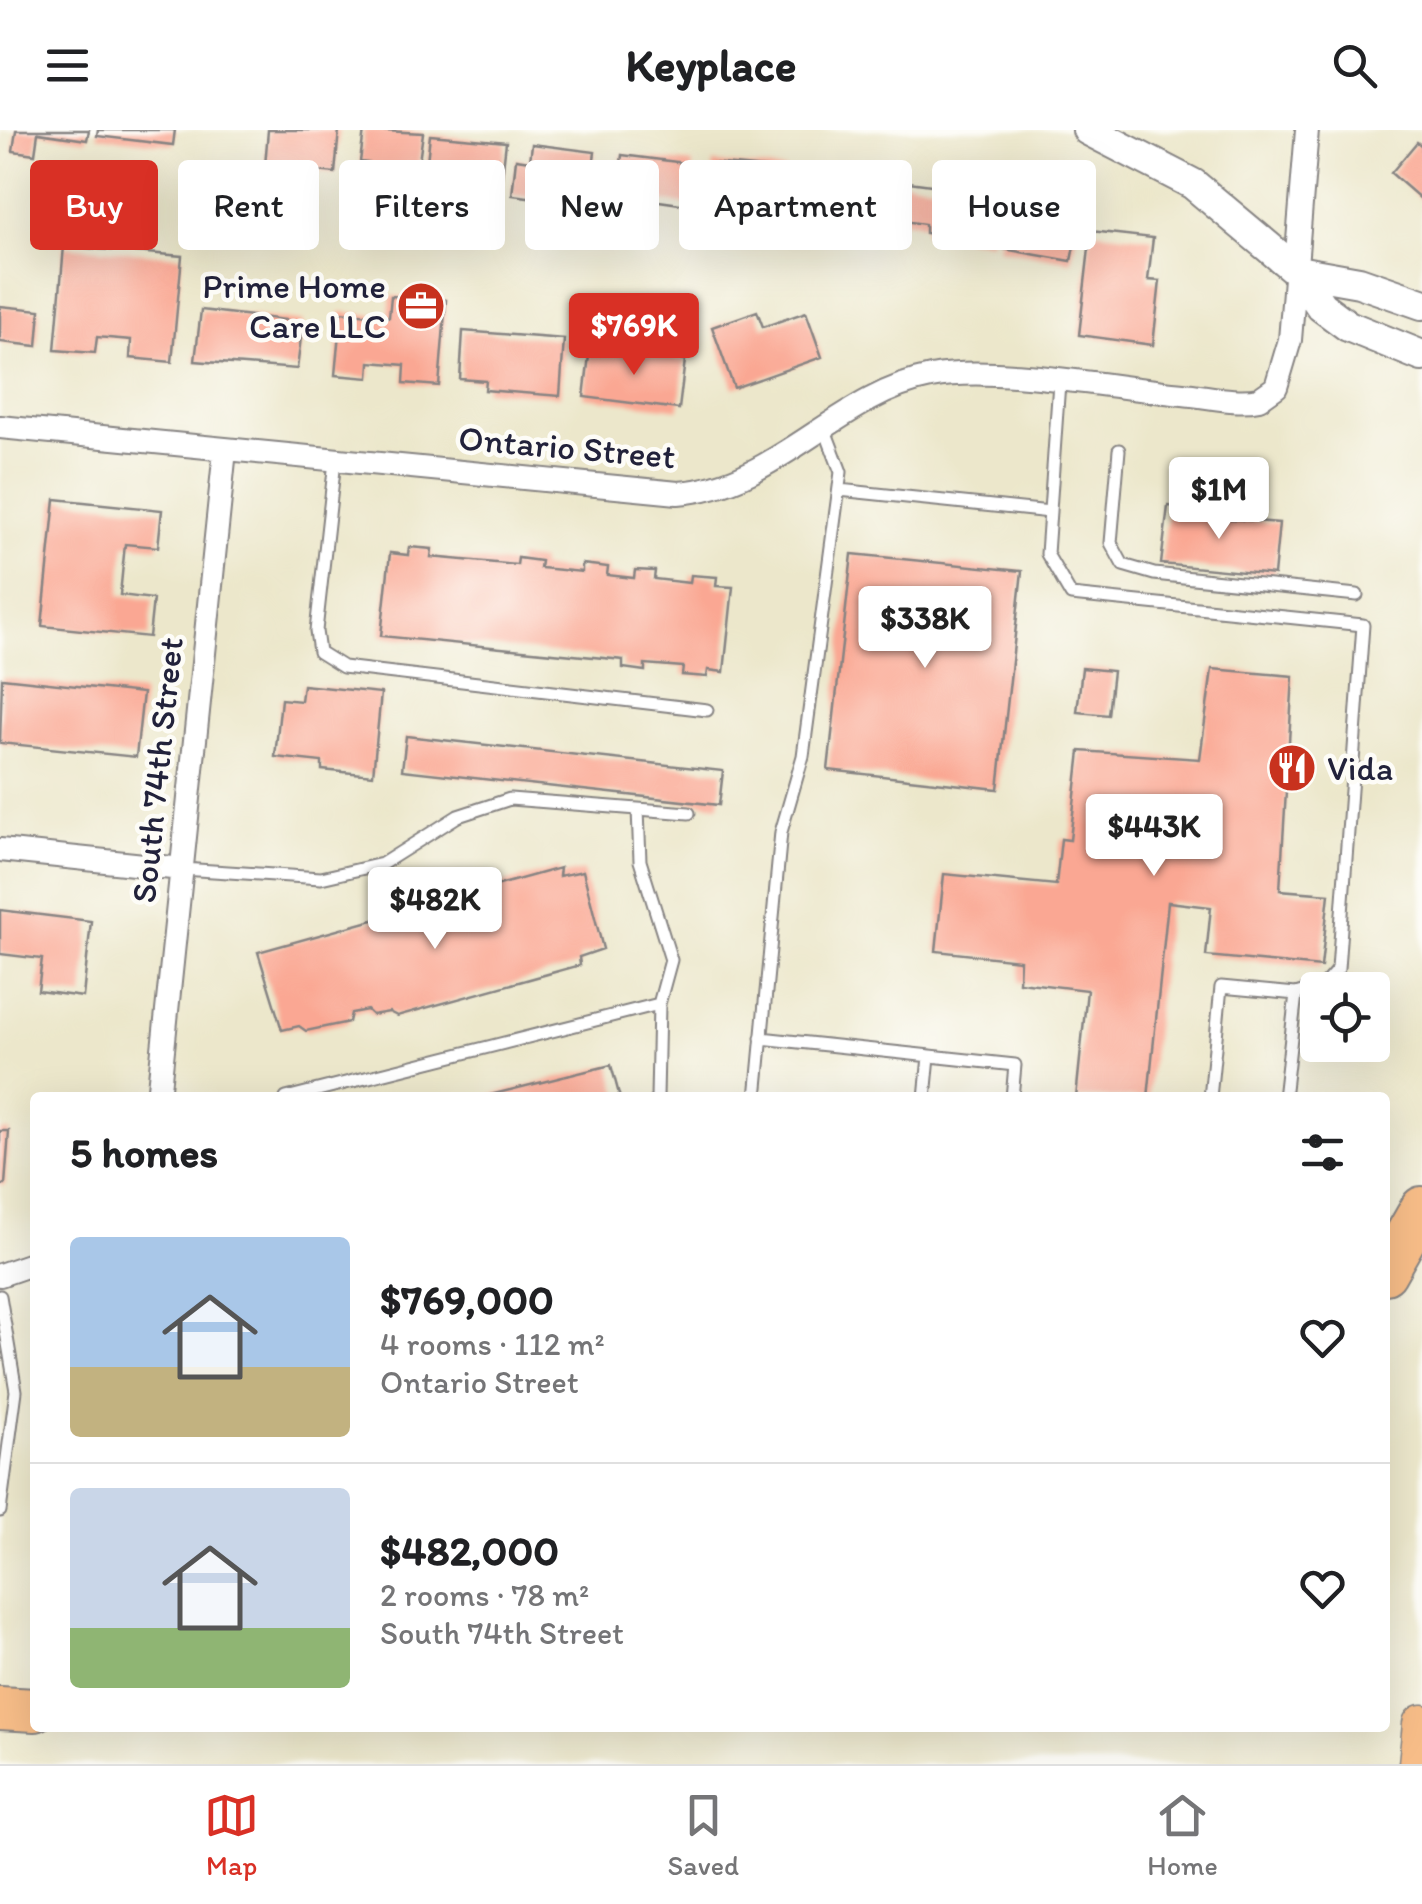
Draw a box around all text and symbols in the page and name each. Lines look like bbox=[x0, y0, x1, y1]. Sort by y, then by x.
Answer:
icon: menu bbox=[40, 38, 95, 93]
text: Keyplace bbox=[626, 38, 796, 92]
icon: search bbox=[1327, 38, 1382, 93]
chip: Buy bbox=[30, 160, 158, 250]
chip: Rent bbox=[178, 160, 319, 250]
chip: Filters bbox=[339, 160, 505, 250]
chip: New bbox=[525, 160, 659, 250]
chip: Apartment bbox=[679, 160, 912, 250]
chip: House bbox=[932, 160, 1096, 250]
place label: Prime Home Care LLC bbox=[202, 265, 386, 347]
office icon: Prime Home Care LLC bbox=[395, 280, 447, 332]
pin: $769K bbox=[564, 293, 704, 378]
text: $769K bbox=[591, 306, 677, 344]
street label: Ontario Street bbox=[457, 417, 677, 477]
pin: $1M bbox=[1171, 457, 1267, 542]
text: $1M bbox=[1191, 470, 1247, 508]
pin: $338K bbox=[855, 586, 995, 671]
text: $338K bbox=[880, 599, 970, 637]
street label: South 74th Street bbox=[122, 635, 192, 905]
restaurant icon: Vida bbox=[1266, 742, 1318, 794]
place label: Vida bbox=[1327, 747, 1393, 789]
pin: $443K bbox=[1084, 794, 1224, 879]
text: $443K bbox=[1108, 807, 1200, 845]
pin: $482K bbox=[365, 867, 505, 952]
text: $482K bbox=[390, 880, 480, 918]
map controls bbox=[1300, 972, 1390, 1062]
button: locate bbox=[1300, 972, 1390, 1062]
icon: filters bbox=[1295, 1125, 1350, 1180]
text: 5 homes bbox=[70, 1127, 218, 1178]
text: $769,000 bbox=[380, 1274, 554, 1325]
icon: home bbox=[150, 1277, 270, 1397]
icon: heart bbox=[1295, 1310, 1350, 1365]
text: 4 rooms · 112 m² bbox=[380, 1325, 605, 1363]
text: Ontario Street bbox=[380, 1363, 579, 1401]
text: $482,000 bbox=[380, 1525, 559, 1576]
icon: home bbox=[150, 1528, 270, 1648]
icon: heart bbox=[1295, 1561, 1350, 1616]
text: 2 rooms · 78 m² bbox=[380, 1576, 589, 1614]
text: South 74th Street bbox=[380, 1614, 624, 1652]
tab: Map bbox=[204, 1788, 259, 1882]
tab: Saved bbox=[667, 1788, 739, 1882]
tab: Home bbox=[1147, 1788, 1218, 1882]

